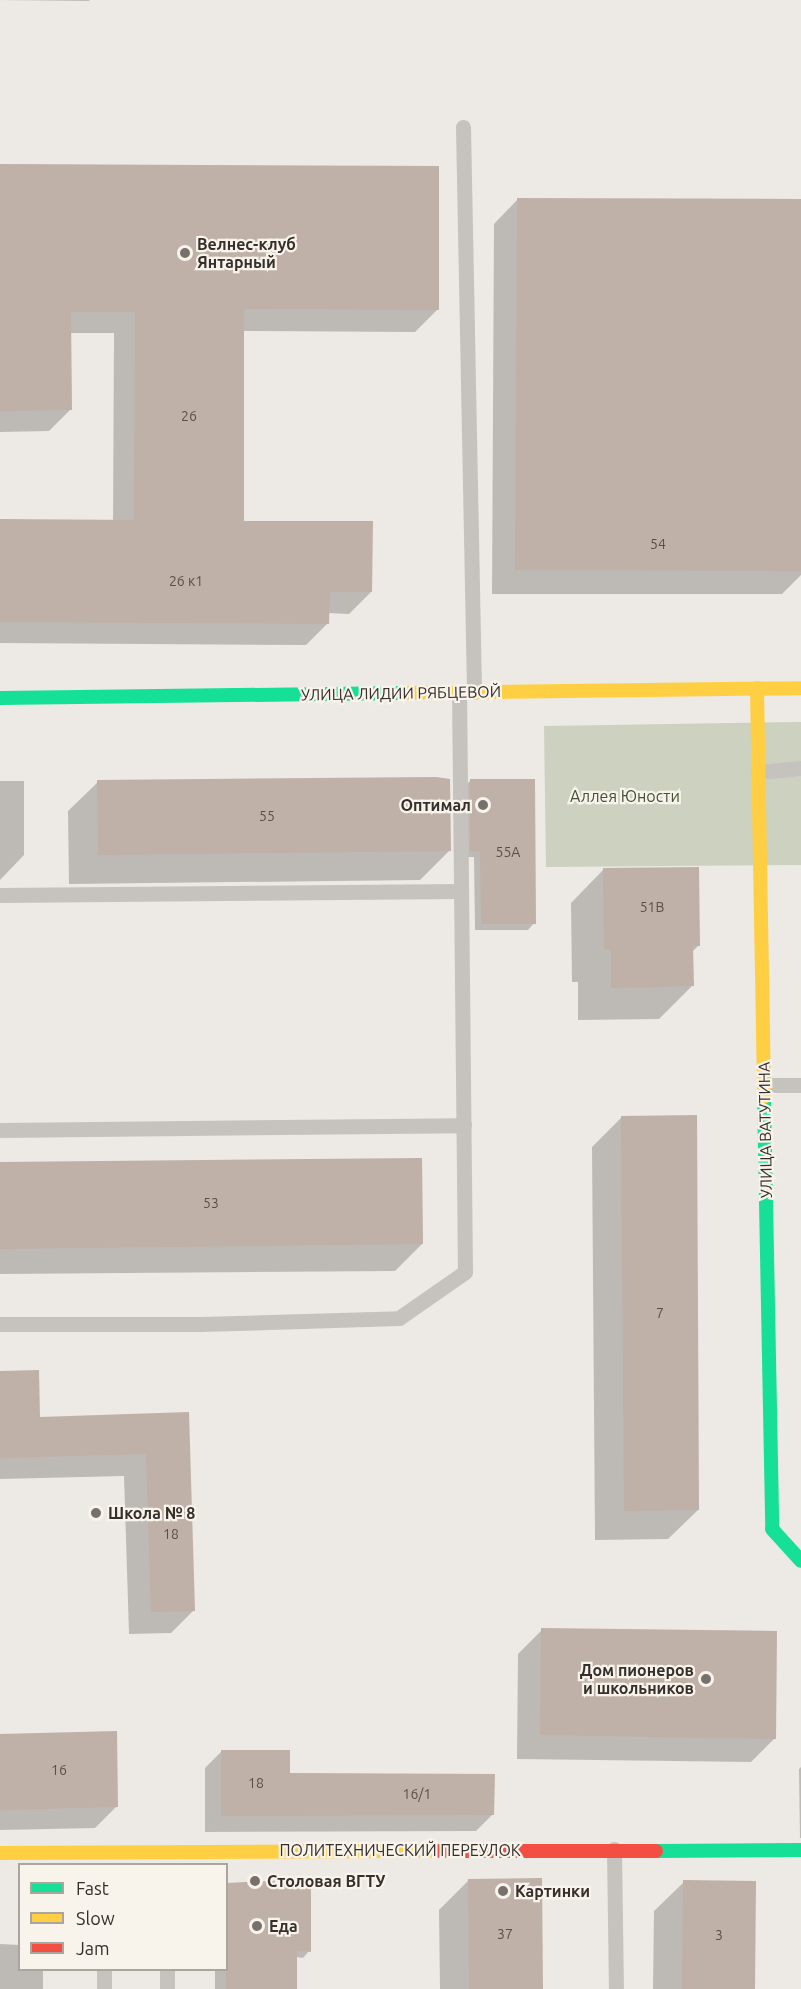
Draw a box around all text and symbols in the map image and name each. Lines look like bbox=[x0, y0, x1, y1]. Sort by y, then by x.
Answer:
place label: Велнес-клуб Янтарный bbox=[197, 234, 296, 272]
marker: Велнес-клуб Янтарный bbox=[178, 246, 192, 260]
house number: 26 bbox=[181, 408, 197, 424]
house number: 54 bbox=[650, 536, 666, 552]
house number: 26 к1 bbox=[169, 573, 203, 589]
street label: УЛИЦА ЛИДИИ РЯБЦЕВОЙ bbox=[301, 682, 501, 704]
park label: Аллея Юности bbox=[570, 786, 680, 806]
place label: Оптимал bbox=[401, 795, 471, 815]
marker: Оптимал bbox=[476, 798, 490, 812]
house number: 55 bbox=[259, 808, 275, 824]
house number: 55А bbox=[496, 844, 520, 860]
house number: 51В bbox=[640, 899, 664, 915]
street label: УЛИЦА ВАТУТИНА bbox=[754, 1062, 776, 1198]
house number: 53 bbox=[203, 1195, 219, 1211]
house number: 7 bbox=[656, 1305, 664, 1321]
place label: Школа № 8 bbox=[108, 1503, 195, 1523]
marker: Школа № 8 bbox=[89, 1506, 103, 1520]
house number: 18 bbox=[163, 1526, 179, 1542]
place label: Дом пионеров и школьников bbox=[580, 1660, 694, 1698]
marker: Дом пионеров и школьников bbox=[699, 1672, 713, 1686]
house number: 16 bbox=[51, 1762, 67, 1778]
house number: 18 bbox=[248, 1775, 264, 1791]
house number: 16/1 bbox=[403, 1786, 431, 1802]
street label: ПОЛИТЕХНИЧЕСКИЙ ПЕРЕУЛОК bbox=[279, 1840, 521, 1860]
legend bbox=[18, 1863, 228, 1971]
place label: Столовая ВГТУ bbox=[267, 1871, 385, 1891]
marker: Столовая ВГТУ bbox=[248, 1874, 262, 1888]
text: Fast bbox=[76, 1878, 109, 1898]
place label: Картинки bbox=[515, 1881, 590, 1901]
marker: Картинки bbox=[496, 1884, 510, 1898]
text: Slow bbox=[76, 1908, 115, 1928]
place label: Еда bbox=[269, 1916, 298, 1936]
marker: Еда bbox=[250, 1919, 264, 1933]
house number: 37 bbox=[497, 1926, 513, 1942]
house number: 3 bbox=[715, 1927, 723, 1943]
text: Jam bbox=[76, 1938, 110, 1958]

